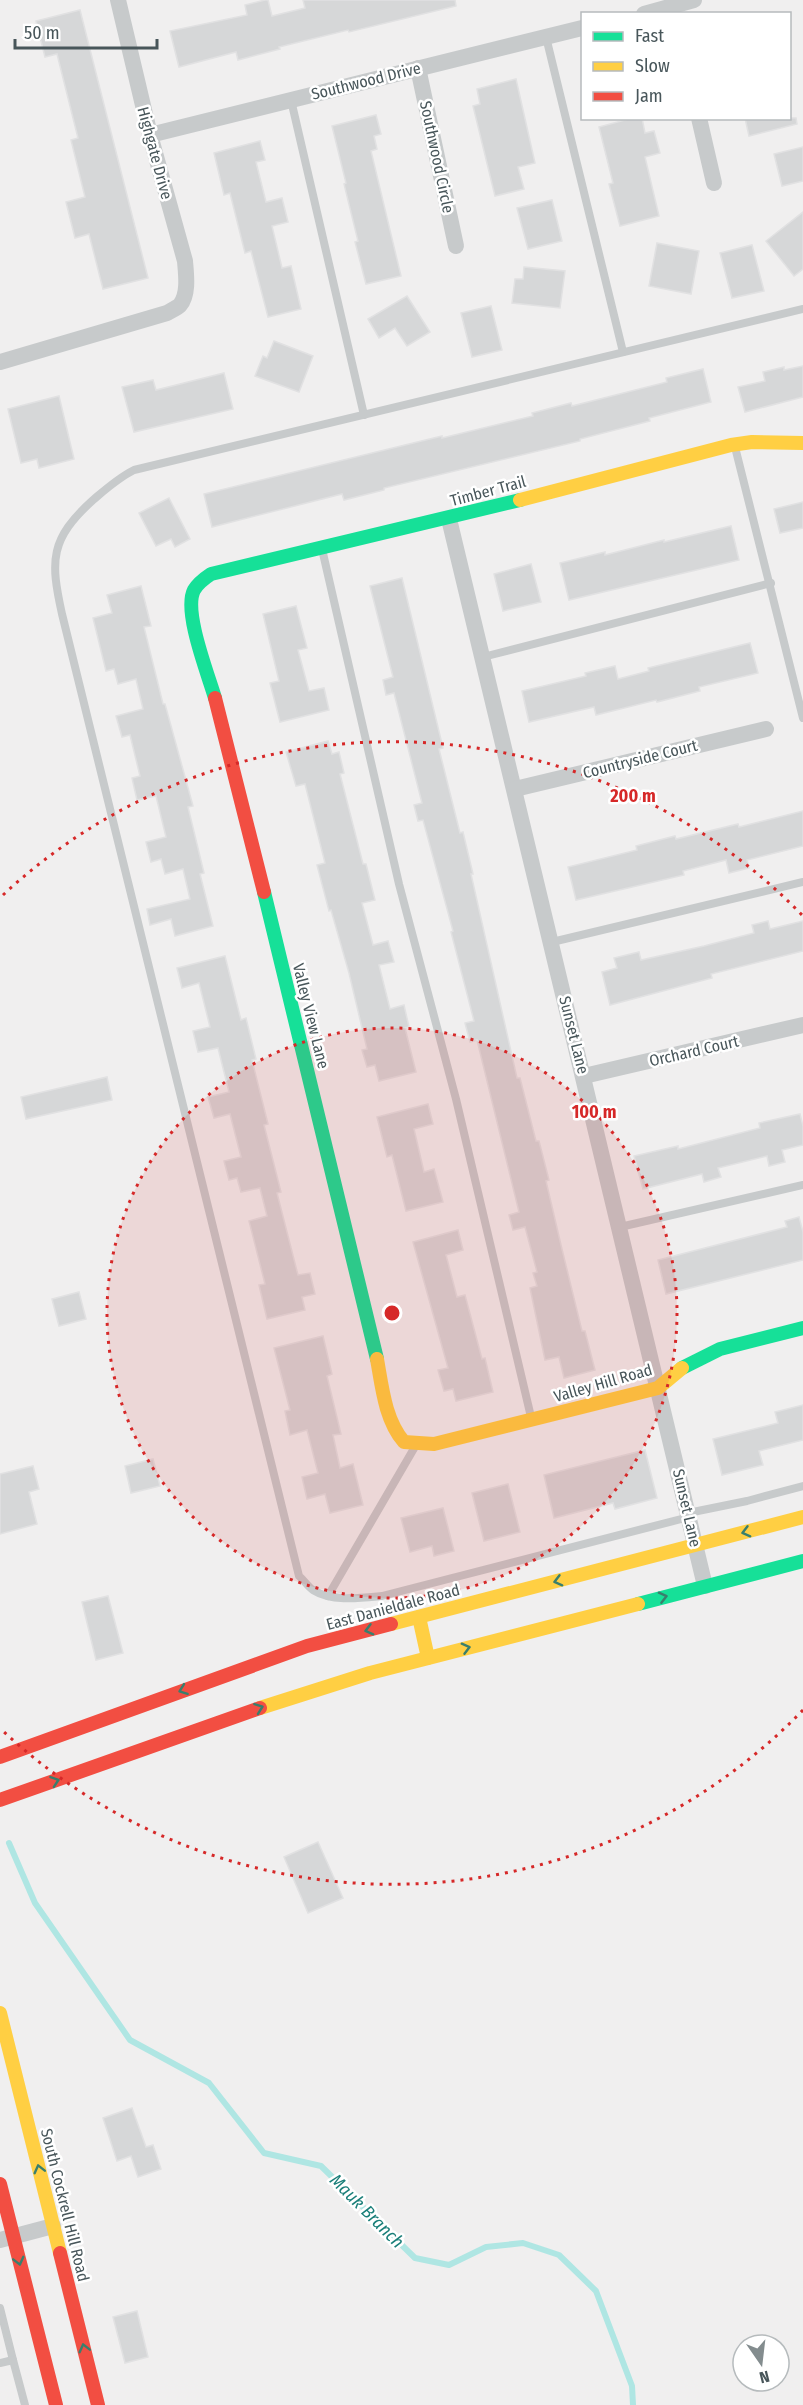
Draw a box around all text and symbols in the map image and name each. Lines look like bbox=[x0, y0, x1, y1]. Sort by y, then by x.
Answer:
scale bar bbox=[15, 12, 158, 50]
legend bbox=[581, 12, 791, 120]
text: 50 m bbox=[24, 22, 60, 44]
text: Fast bbox=[635, 25, 664, 47]
text: Slow bbox=[635, 55, 670, 77]
street label: Southwood Drive bbox=[309, 58, 423, 104]
text: Jam bbox=[635, 85, 663, 107]
street label: Southwood Circle bbox=[416, 99, 458, 215]
street label: Highgate Drive bbox=[133, 105, 177, 202]
street label: Timber Trail bbox=[448, 472, 528, 510]
street label: Countryside Court bbox=[581, 735, 700, 782]
text: 200 m bbox=[609, 785, 656, 807]
street label: Valley View Lane bbox=[289, 961, 333, 1071]
street label: Sunset Lane bbox=[555, 994, 593, 1076]
street label: Orchard Court bbox=[647, 1031, 741, 1071]
text: 100 m bbox=[572, 1101, 616, 1123]
centre of rings bbox=[382, 1303, 402, 1323]
street label: Valley Hill Road bbox=[552, 1360, 654, 1406]
street label: Sunset Lane bbox=[669, 1467, 705, 1549]
one-way arrow bbox=[742, 1525, 752, 1537]
one-way arrow bbox=[553, 1574, 563, 1586]
street label: East Danieldale Road bbox=[324, 1580, 462, 1634]
one-way arrow bbox=[658, 1592, 668, 1604]
one-way arrow bbox=[364, 1623, 375, 1635]
one-way arrow bbox=[461, 1642, 471, 1655]
one-way arrow bbox=[179, 1682, 189, 1695]
one-way arrow bbox=[253, 1703, 263, 1716]
one-way arrow bbox=[49, 1776, 60, 1789]
street label: South Cockrell Hill Road bbox=[37, 2127, 93, 2283]
one-way arrow bbox=[34, 2165, 47, 2175]
water label: Mauk Branch bbox=[325, 2169, 409, 2253]
one-way arrow bbox=[12, 2256, 25, 2266]
north arrow bbox=[731, 2333, 791, 2393]
one-way arrow bbox=[79, 2343, 91, 2354]
text: N bbox=[758, 2367, 771, 2387]

